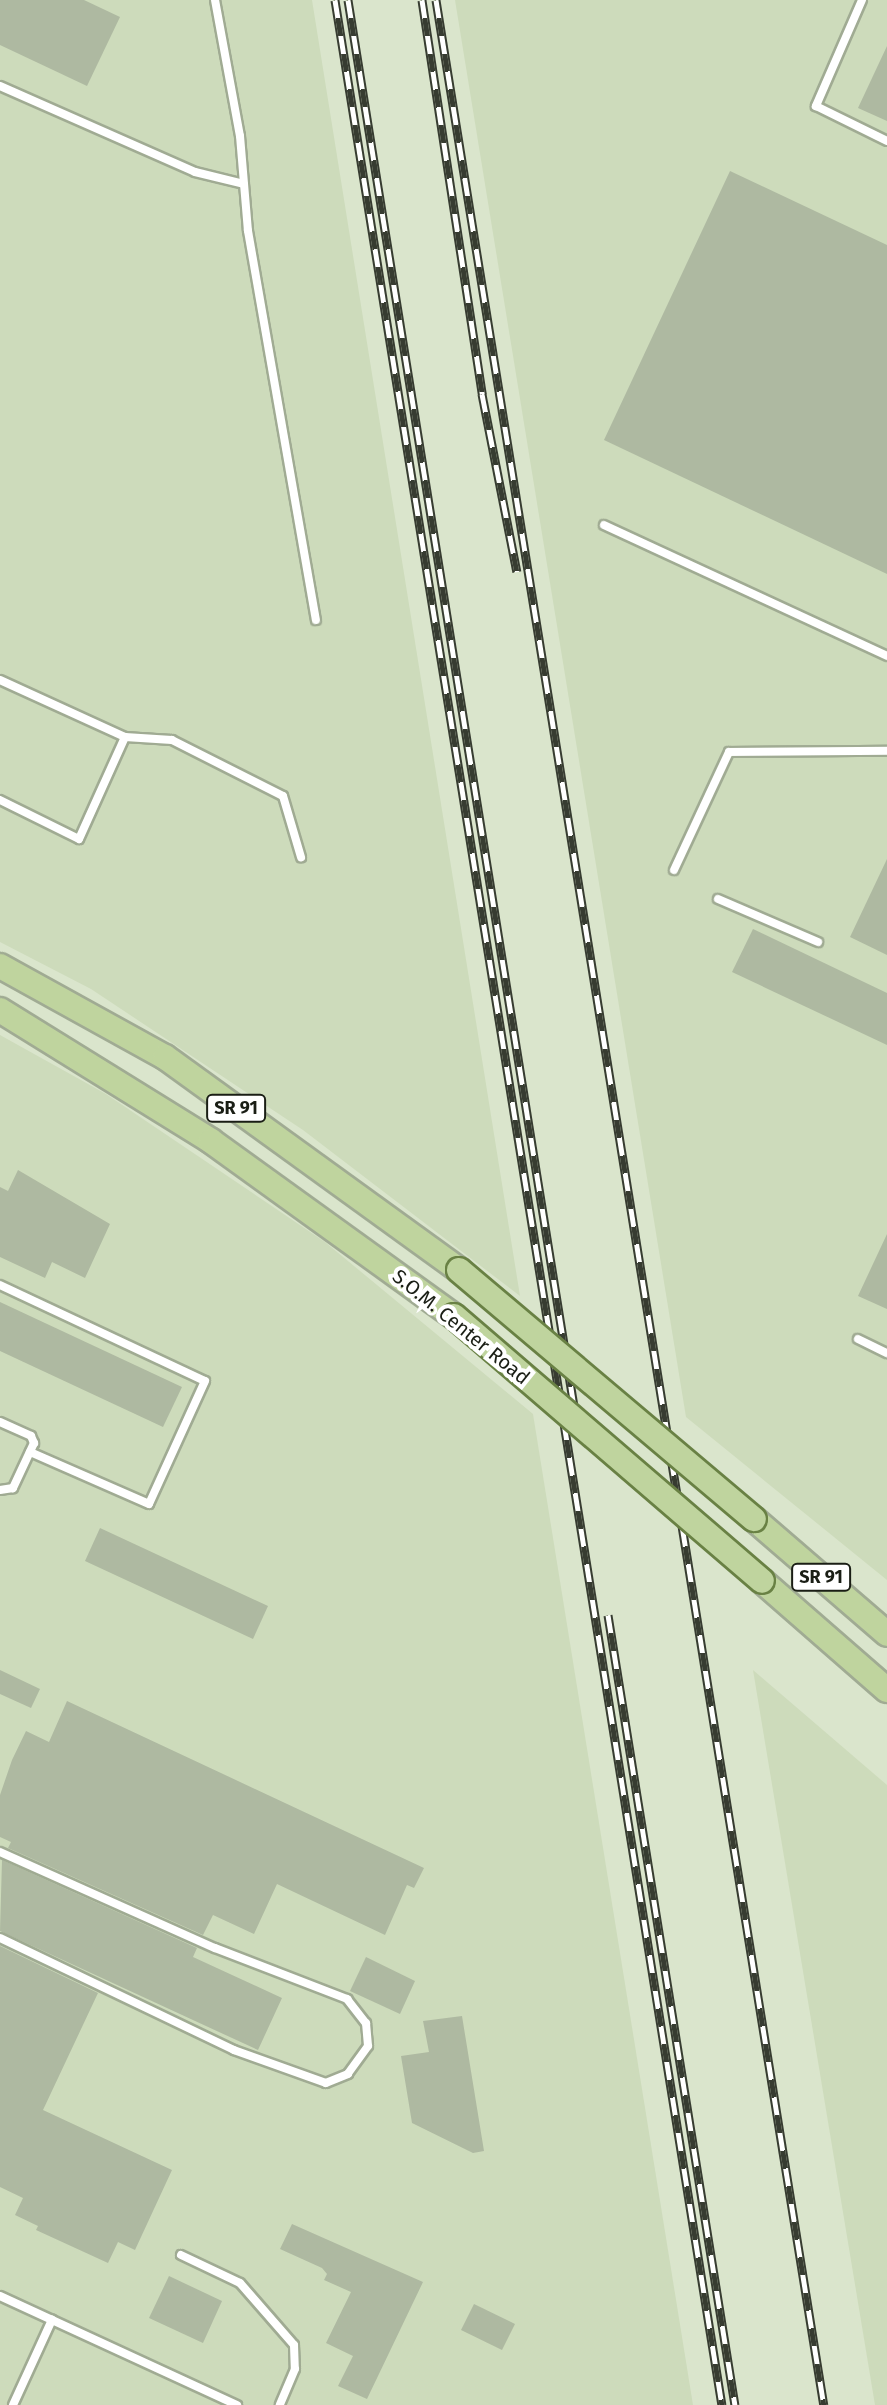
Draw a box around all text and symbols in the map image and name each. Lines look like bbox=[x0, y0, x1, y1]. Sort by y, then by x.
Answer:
road number: SR 91 bbox=[206, 1094, 266, 1122]
street label: S.O.M. Center Road bbox=[388, 1264, 534, 1390]
road number: SR 91 bbox=[791, 1563, 851, 1591]

